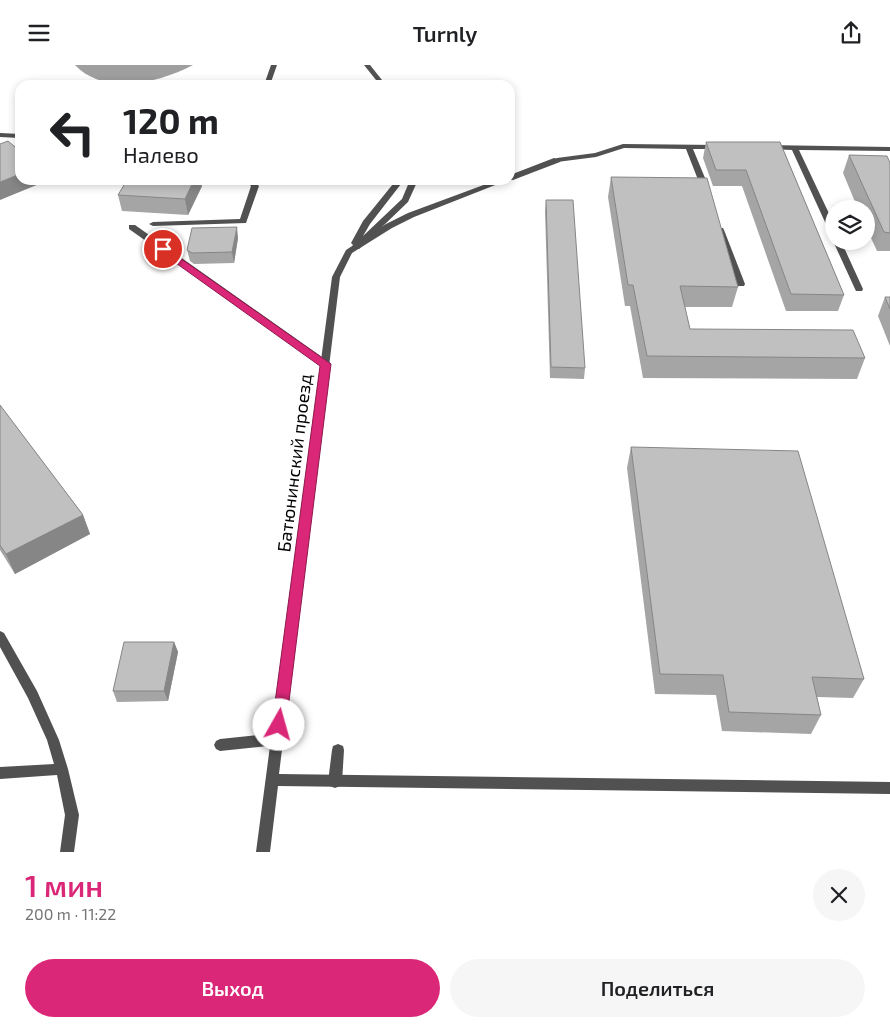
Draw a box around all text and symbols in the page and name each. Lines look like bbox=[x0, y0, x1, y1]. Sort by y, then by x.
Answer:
icon: menu bbox=[25, 19, 53, 47]
icon: share bbox=[837, 19, 865, 47]
text: Turnly bbox=[413, 20, 477, 46]
text: 120 m bbox=[123, 99, 219, 141]
icon: left bbox=[40, 100, 105, 165]
text: Налево bbox=[123, 141, 199, 167]
map controls bbox=[825, 200, 875, 250]
button: layers bbox=[825, 200, 875, 250]
pin bbox=[142, 228, 184, 270]
icon: arrive bbox=[149, 235, 177, 263]
street label: Батюнинский проезд bbox=[272, 373, 316, 553]
position arrow bbox=[252, 698, 304, 750]
text: 1 мин bbox=[25, 867, 103, 903]
button: close bbox=[813, 869, 865, 921]
text: 200 m · 11:22 bbox=[25, 904, 116, 923]
button: Выход bbox=[25, 959, 440, 1017]
button: Поделиться bbox=[450, 959, 865, 1017]

